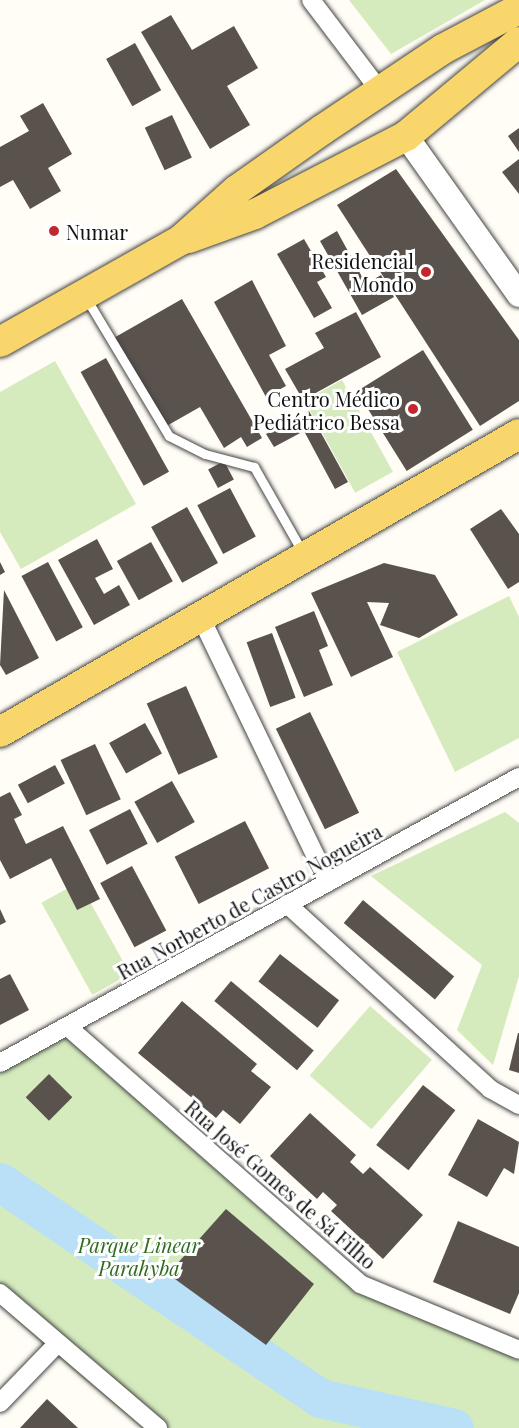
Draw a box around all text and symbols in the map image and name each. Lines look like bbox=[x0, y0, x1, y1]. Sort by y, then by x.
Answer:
place label: Numar bbox=[66, 219, 128, 243]
marker: Numar bbox=[47, 224, 61, 238]
place label: Residencial Mondo bbox=[311, 248, 414, 295]
marker: Residencial Mondo bbox=[419, 265, 433, 279]
place label: Centro Médico Pediátrico Bessa bbox=[253, 386, 400, 433]
marker: Centro Médico Pediátrico Bessa bbox=[404, 400, 422, 418]
street label: Rua Norberto de Castro Nogueira bbox=[113, 818, 385, 984]
street label: Rua José Gomes de Sá Filho bbox=[180, 1094, 382, 1274]
park label: Parque Linear Parahyba bbox=[78, 1232, 200, 1279]

